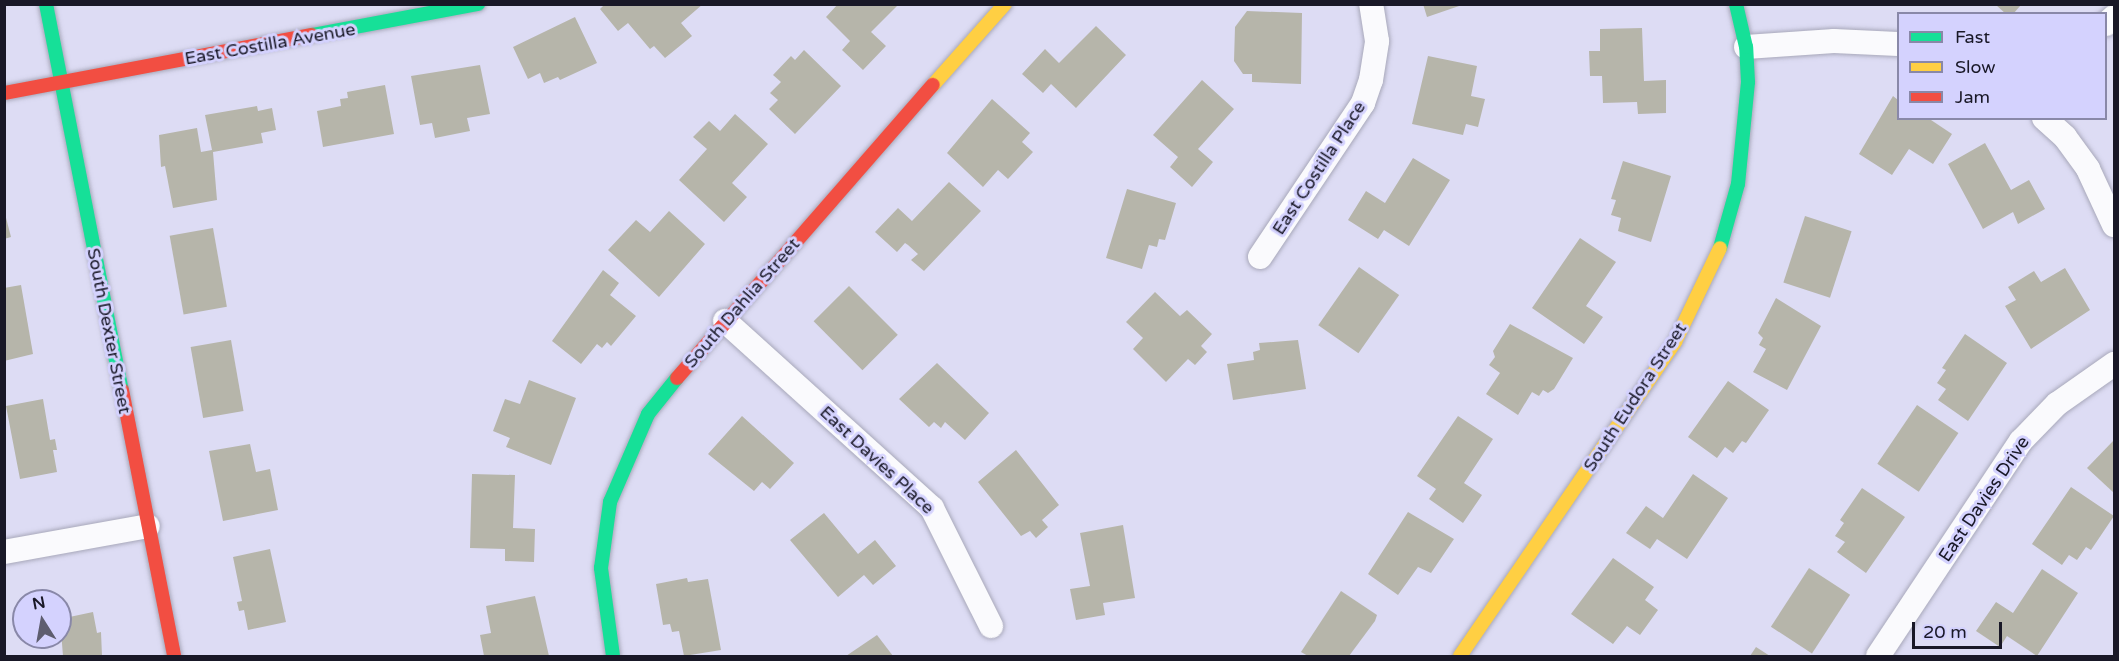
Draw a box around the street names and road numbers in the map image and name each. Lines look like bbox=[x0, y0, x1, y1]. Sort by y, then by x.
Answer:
street label: East Costilla Avenue bbox=[183, 18, 357, 70]
street label: East Costilla Place bbox=[1268, 97, 1370, 239]
street label: South Dahlia Street bbox=[680, 234, 804, 372]
street label: South Dexter Street bbox=[82, 246, 136, 416]
street label: South Eudora Street bbox=[1579, 319, 1691, 475]
street label: East Davies Place bbox=[815, 401, 939, 519]
street label: East Davies Drive bbox=[1934, 432, 2034, 566]

